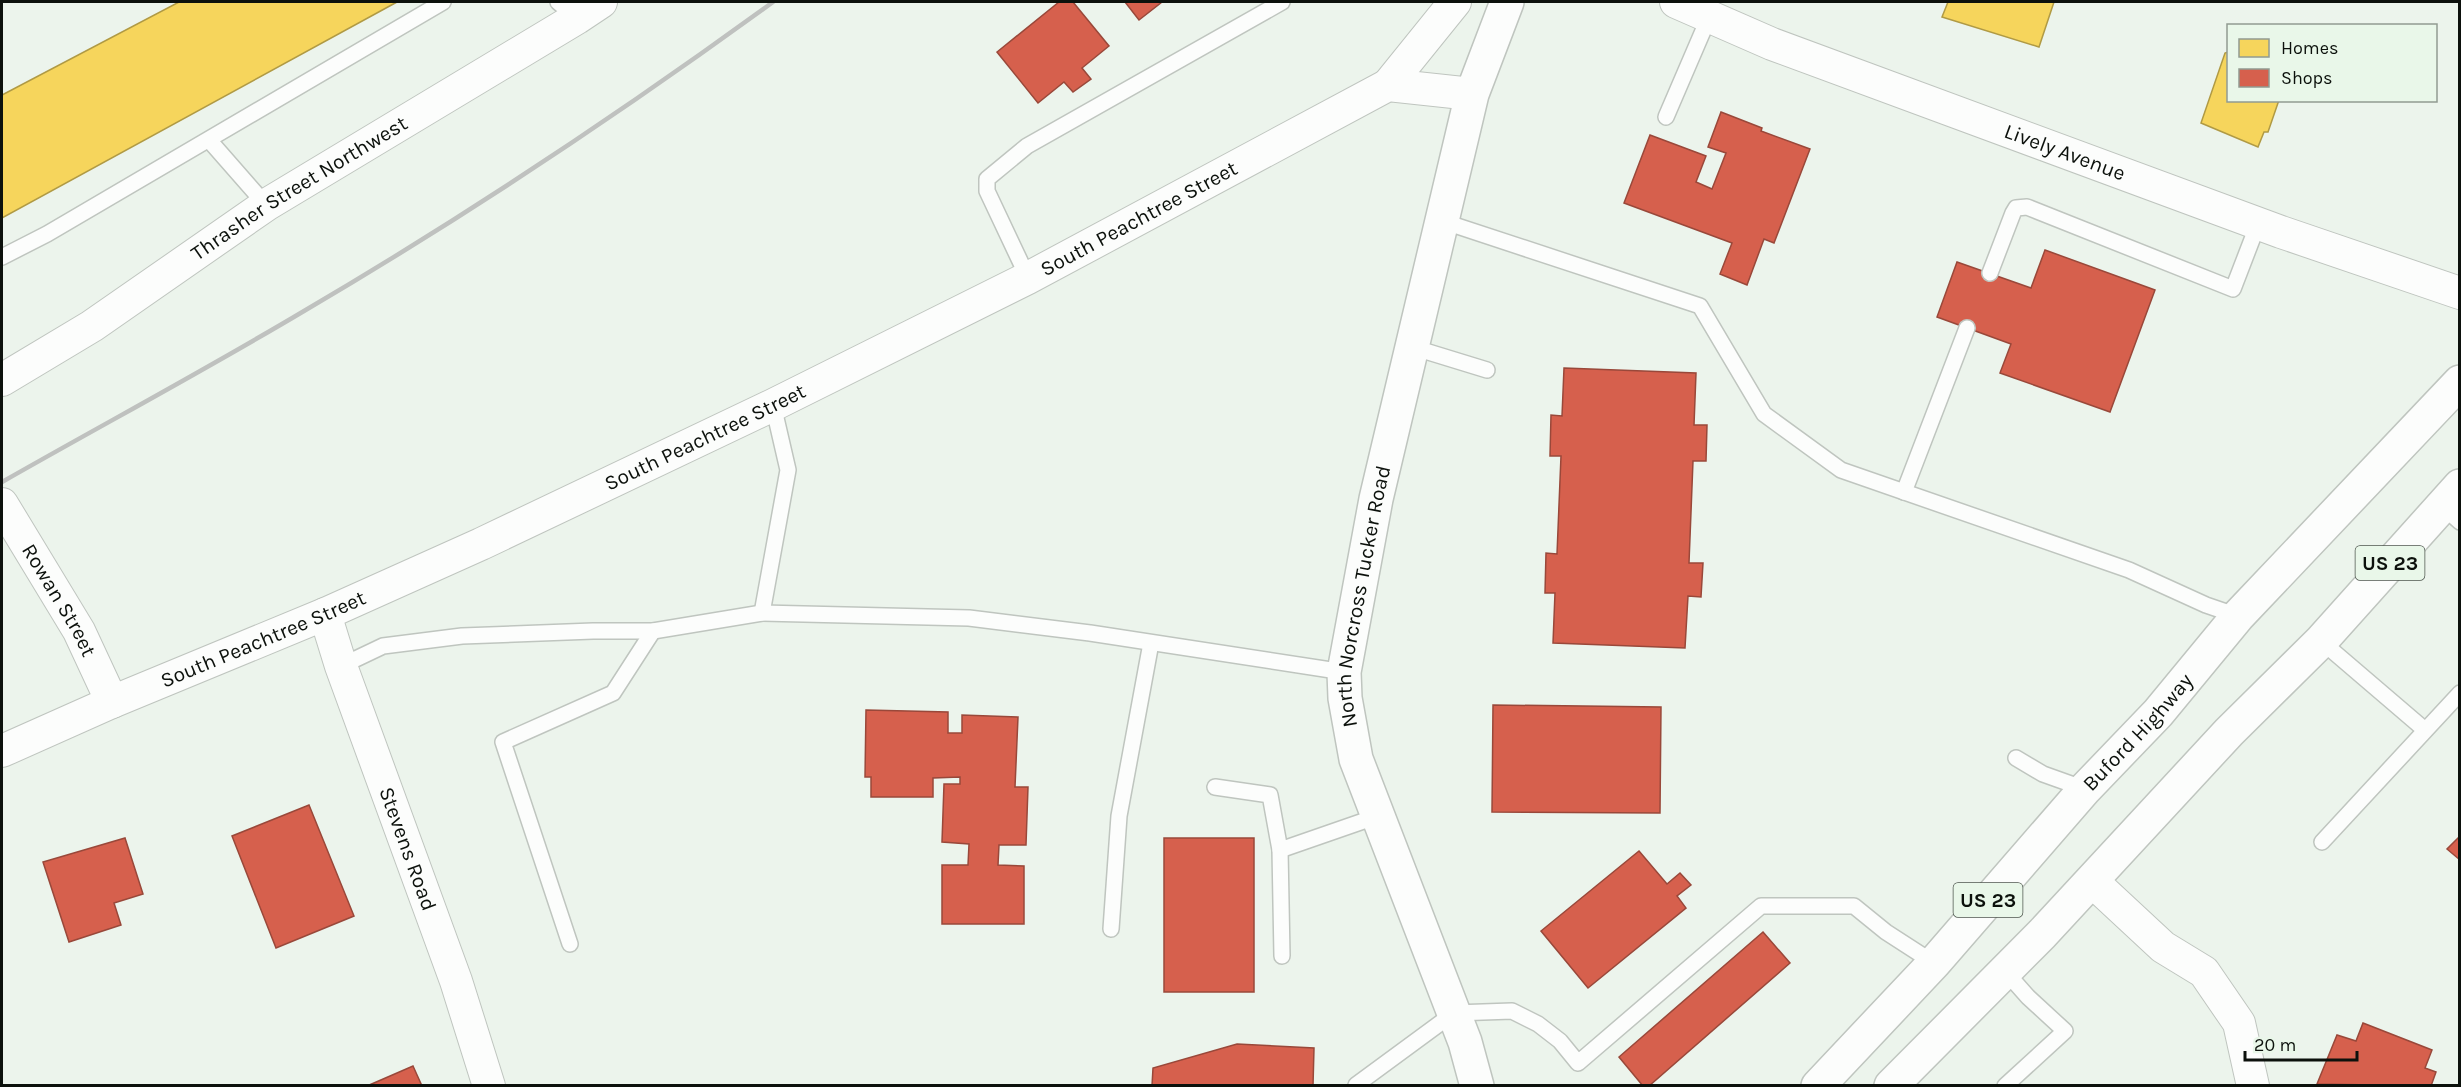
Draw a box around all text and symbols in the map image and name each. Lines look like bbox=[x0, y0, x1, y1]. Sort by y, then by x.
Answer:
legend bbox=[2227, 24, 2437, 102]
text: Homes bbox=[2281, 37, 2338, 59]
text: Shops bbox=[2281, 67, 2333, 89]
street label: Thrasher Street Northwest bbox=[186, 111, 412, 265]
street label: Lively Avenue bbox=[2001, 119, 2129, 185]
street label: South Peachtree Street bbox=[1036, 156, 1242, 281]
street label: South Peachtree Street bbox=[601, 379, 809, 495]
street label: North Norcross Tucker Road bbox=[1332, 463, 1396, 729]
street label: Rowan Street bbox=[17, 539, 101, 660]
road number: US 23 bbox=[2356, 546, 2424, 580]
street label: South Peachtree Street bbox=[157, 585, 369, 693]
street label: Buford Highway bbox=[2078, 668, 2198, 796]
street label: Stevens Road bbox=[374, 784, 441, 914]
road number: US 23 bbox=[1954, 883, 2022, 917]
scale bar bbox=[2245, 1024, 2358, 1062]
text: 20 m bbox=[2254, 1034, 2296, 1056]

